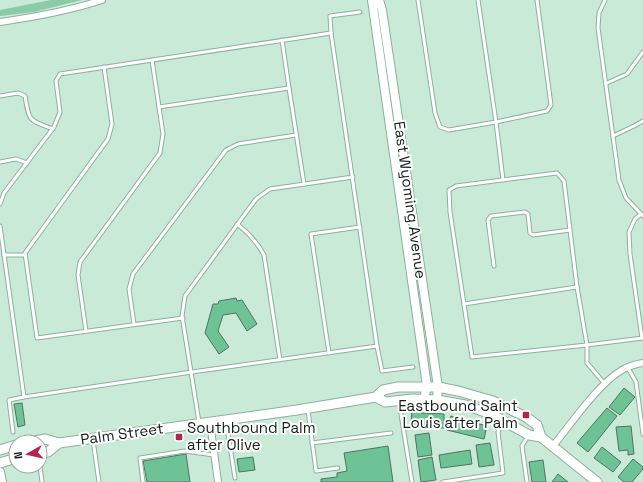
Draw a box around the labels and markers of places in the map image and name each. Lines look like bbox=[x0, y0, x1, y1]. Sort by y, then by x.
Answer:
place label: Eastbound Saint Louis after Palm bbox=[398, 396, 518, 432]
marker: Eastbound Saint Louis after Palm bbox=[521, 410, 531, 420]
place label: Southbound Palm after Olive bbox=[187, 418, 316, 454]
marker: Southbound Palm after Olive bbox=[174, 432, 184, 442]

